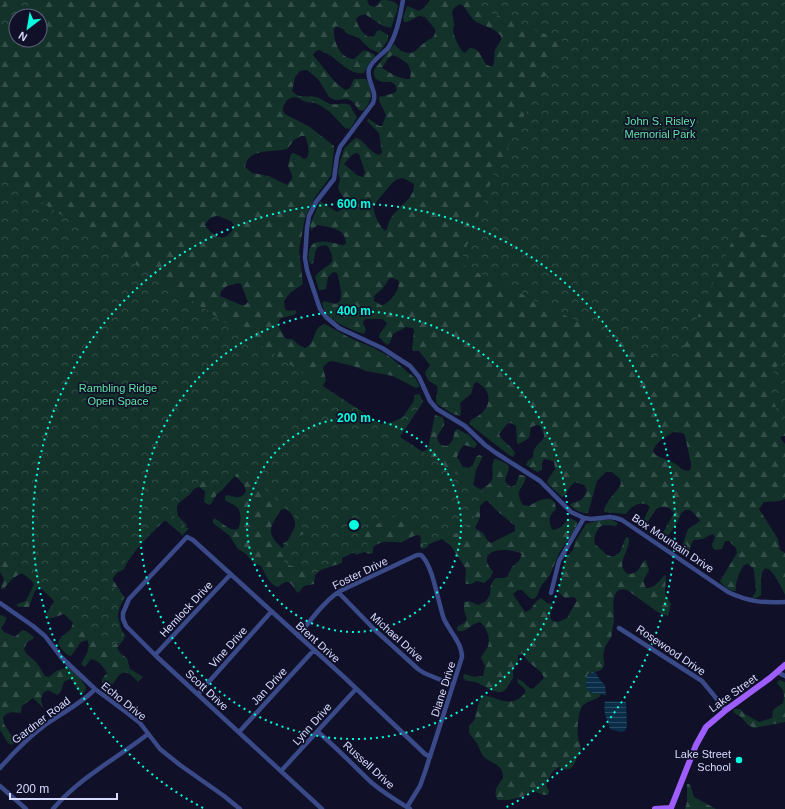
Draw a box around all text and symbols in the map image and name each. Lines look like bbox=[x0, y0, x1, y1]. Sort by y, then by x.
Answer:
north arrow bbox=[8, 8, 48, 48]
text: N bbox=[16, 29, 29, 44]
park label: John S. Risley Memorial Park bbox=[625, 115, 696, 140]
text: 600 m bbox=[337, 197, 371, 211]
text: 400 m bbox=[337, 304, 371, 318]
park label: Rambling Ridge Open Space bbox=[79, 382, 157, 407]
text: 200 m bbox=[337, 411, 371, 425]
street label: Box Mountain Drive bbox=[630, 511, 716, 575]
centre of rings bbox=[347, 518, 361, 532]
street label: Foster Drive bbox=[330, 554, 390, 592]
street label: Hemlock Drive bbox=[157, 579, 215, 639]
street label: Michael Drive bbox=[368, 610, 426, 664]
street label: Brent Drive bbox=[294, 619, 342, 665]
street label: Rosewood Drive bbox=[634, 622, 708, 678]
street label: Vine Drive bbox=[207, 624, 249, 670]
street label: Diane Drive bbox=[428, 660, 458, 718]
street label: Jan Drive bbox=[249, 665, 289, 707]
street label: Scott Drive bbox=[183, 667, 231, 713]
street label: Lake Street bbox=[707, 672, 759, 714]
street label: Echo Drive bbox=[99, 679, 149, 723]
street label: Gardner Road bbox=[10, 694, 72, 746]
street label: Lynn Drive bbox=[290, 701, 334, 747]
street label: Russell Drive bbox=[341, 739, 397, 791]
place label: Lake Street School bbox=[675, 748, 731, 773]
marker: Lake Street School bbox=[734, 755, 744, 765]
scale bar bbox=[10, 775, 117, 801]
text: 200 m bbox=[16, 782, 49, 796]

